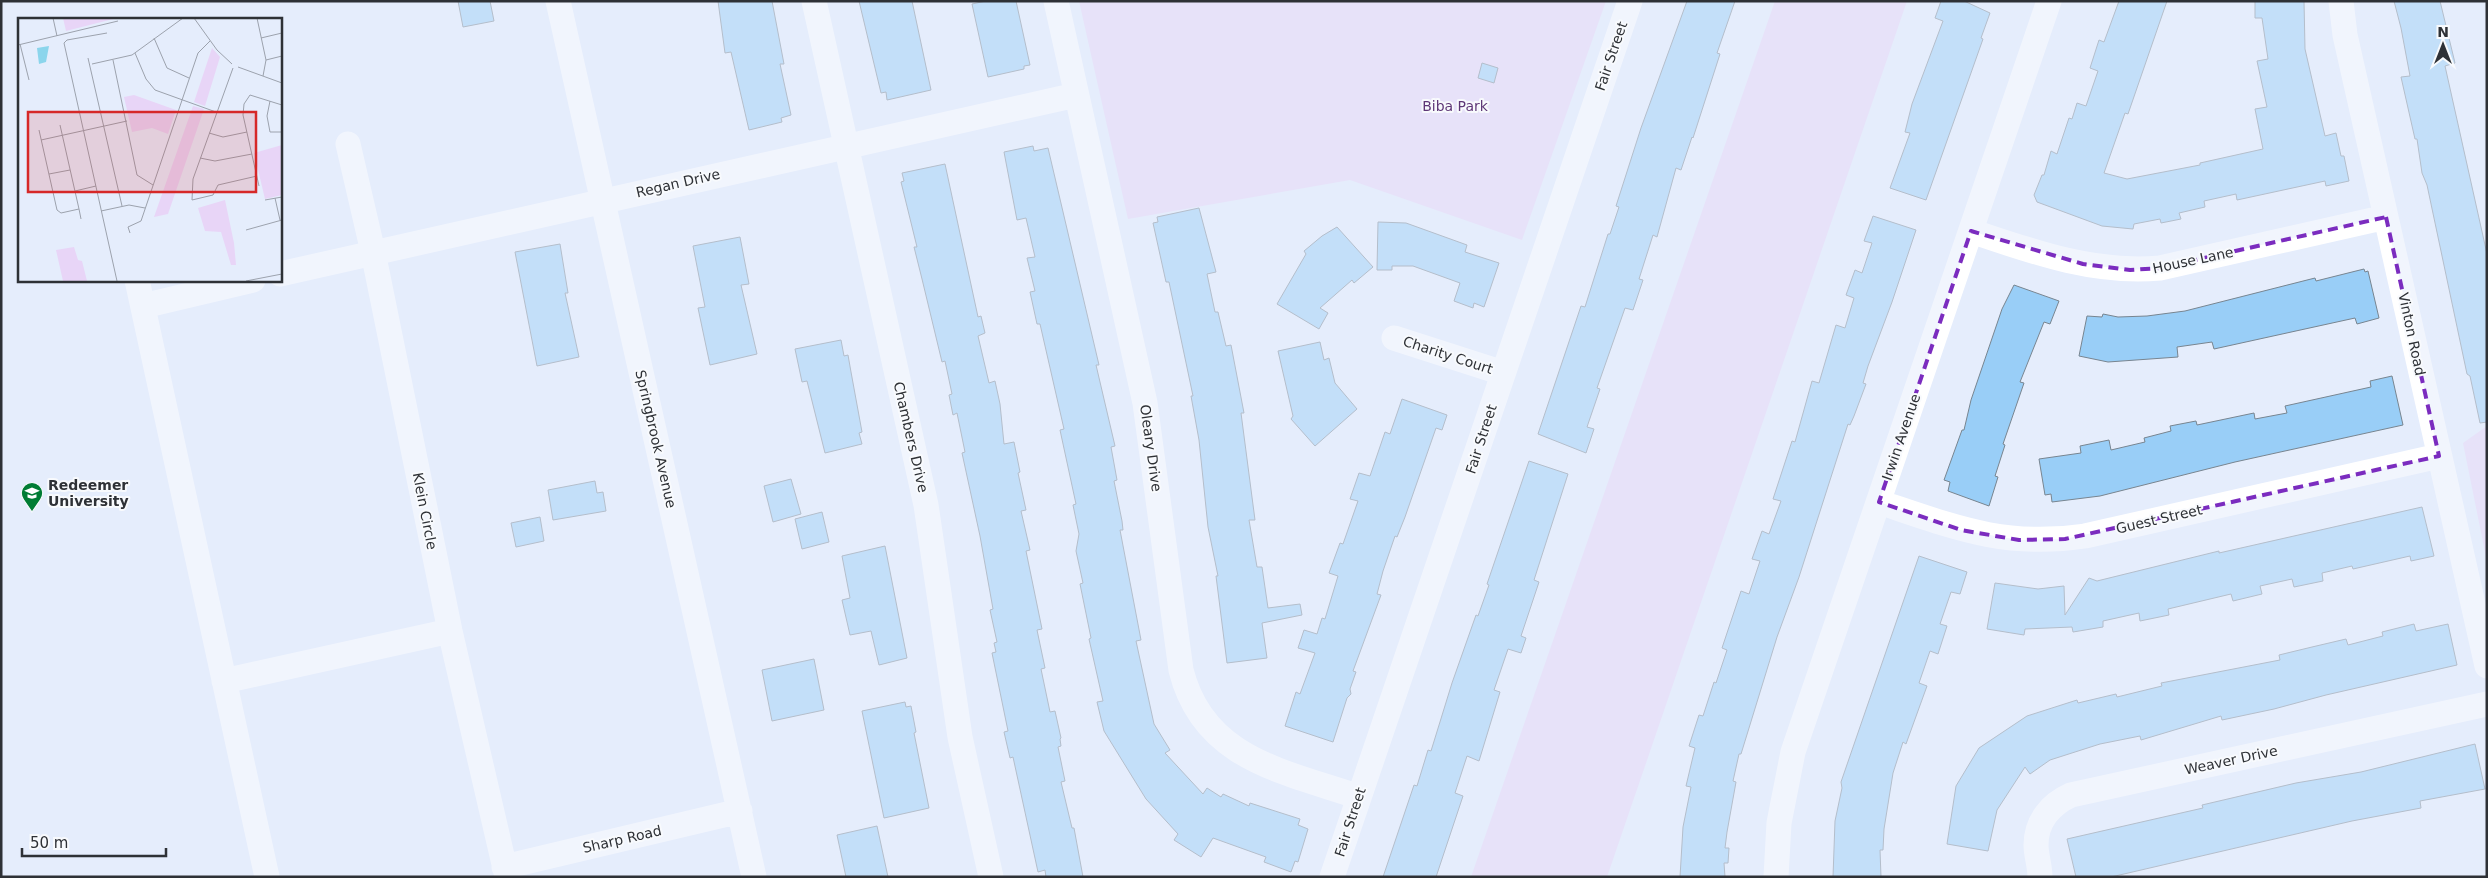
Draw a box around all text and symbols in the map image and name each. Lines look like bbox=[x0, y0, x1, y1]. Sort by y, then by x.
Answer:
inset map bbox=[18, 18, 281, 281]
street label: Fair Street bbox=[1592, 19, 1630, 93]
north arrow bbox=[2418, 20, 2468, 70]
text: N bbox=[2437, 24, 2449, 40]
park label: Biba Park bbox=[1422, 98, 1489, 114]
street label: Regan Drive bbox=[634, 166, 722, 200]
street label: House Lane bbox=[2151, 244, 2235, 276]
street label: Vinton Road bbox=[2395, 291, 2429, 377]
street label: Charity Court bbox=[1401, 333, 1495, 377]
street label: Springbrook Avenue bbox=[632, 368, 680, 510]
street label: Chambers Drive bbox=[890, 380, 932, 494]
street label: Irwin Avenue bbox=[1879, 392, 1923, 482]
street label: Fair Street bbox=[1462, 402, 1500, 476]
street label: Oleary Drive bbox=[1137, 403, 1165, 493]
street label: Klein Circle bbox=[410, 471, 440, 551]
place label: Redeemer University bbox=[48, 477, 129, 509]
school or university icon: Redeemer University bbox=[20, 481, 44, 512]
street label: Guest Street bbox=[2114, 501, 2204, 537]
street label: Weaver Drive bbox=[2183, 742, 2279, 778]
street label: Fair Street bbox=[1331, 785, 1369, 859]
street label: Sharp Road bbox=[581, 822, 663, 856]
scale bar bbox=[22, 826, 166, 858]
text: 50 m bbox=[30, 834, 68, 852]

